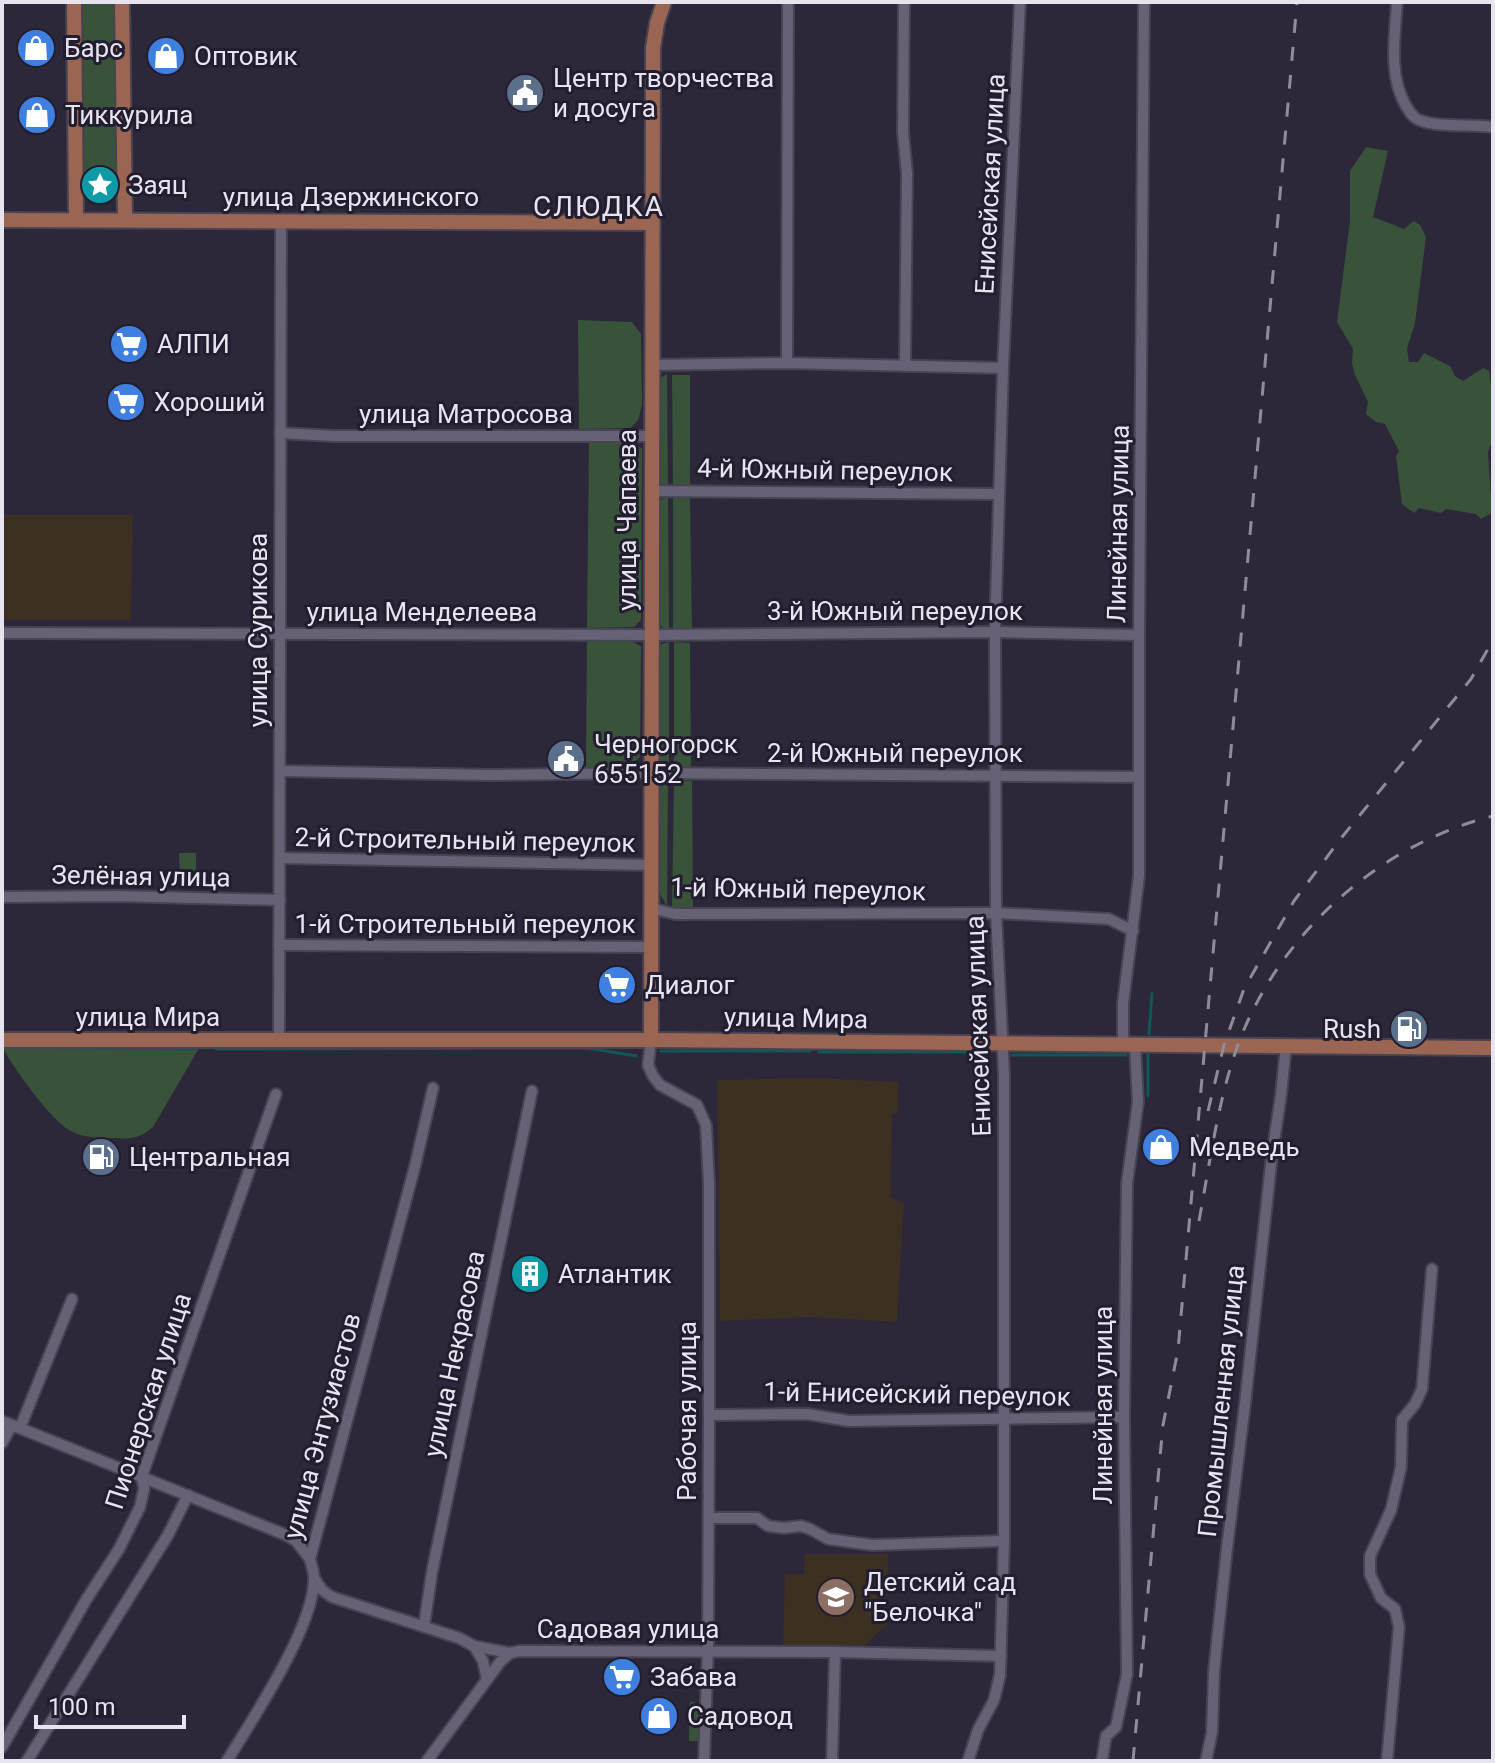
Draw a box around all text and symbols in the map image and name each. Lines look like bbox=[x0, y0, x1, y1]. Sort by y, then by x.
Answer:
shop icon: Барс bbox=[15, 27, 57, 69]
place label: Барс bbox=[64, 33, 123, 63]
shop icon: Оптовик bbox=[145, 35, 187, 77]
place label: Оптовик bbox=[194, 41, 298, 71]
place label: Центр творчества и досуга bbox=[553, 63, 774, 123]
public building icon: Центр творчества и досуга bbox=[504, 72, 546, 114]
street label: Енисейская улица bbox=[969, 73, 1011, 295]
shop icon: Тиккурила bbox=[16, 94, 58, 136]
place label: Тиккурила bbox=[65, 100, 193, 130]
place icon: Заяц bbox=[79, 164, 121, 206]
place label: Заяц bbox=[128, 170, 187, 200]
street label: улица Дзержинского bbox=[223, 182, 479, 212]
district label: СЛЮДКА bbox=[533, 190, 665, 223]
supermarket icon: АЛПИ bbox=[108, 323, 150, 365]
place label: АЛПИ bbox=[157, 329, 230, 359]
supermarket icon: Хороший bbox=[105, 381, 147, 423]
place label: Хороший bbox=[154, 387, 265, 417]
street label: улица Матросова bbox=[359, 399, 573, 429]
street label: Линейная улица bbox=[1101, 425, 1135, 623]
street label: улица Чапаева bbox=[612, 429, 642, 611]
street label: 4-й Южный переулок bbox=[697, 453, 953, 487]
street label: улица Сурикова bbox=[243, 533, 273, 727]
street label: 3-й Южный переулок bbox=[767, 596, 1023, 626]
street label: улица Менделеева bbox=[307, 597, 537, 627]
place label: Черногорск 655152 bbox=[594, 729, 738, 789]
public building icon: Черногорск 655152 bbox=[545, 738, 587, 780]
street label: 2-й Южный переулок bbox=[767, 738, 1023, 768]
street label: 2-й Строительный переулок bbox=[294, 822, 636, 858]
street label: Зелёная улица bbox=[51, 859, 231, 893]
street label: 1-й Южный переулок bbox=[670, 872, 926, 906]
street label: 1-й Строительный переулок bbox=[295, 909, 635, 939]
street label: Енисейская улица bbox=[959, 915, 997, 1137]
supermarket icon: Диалог bbox=[596, 964, 638, 1006]
place label: Диалог bbox=[645, 970, 735, 1000]
street label: улица Мира bbox=[76, 1002, 220, 1032]
street label: улица Мира bbox=[724, 1002, 868, 1034]
fuel station icon: Rush bbox=[1388, 1008, 1430, 1050]
place label: Rush bbox=[1323, 1014, 1381, 1044]
shop icon: Медведь bbox=[1140, 1126, 1182, 1168]
place label: Медведь bbox=[1189, 1132, 1300, 1162]
fuel station icon: Центральная bbox=[80, 1136, 122, 1178]
place label: Центральная bbox=[129, 1142, 291, 1172]
street label: улица Некрасова bbox=[417, 1248, 491, 1460]
building icon: Атлантик bbox=[509, 1253, 551, 1295]
place label: Атлантик bbox=[558, 1259, 671, 1289]
street label: Промышленная улица bbox=[1192, 1263, 1250, 1539]
street label: Пионерская улица bbox=[99, 1289, 197, 1513]
street label: Линейная улица bbox=[1088, 1306, 1118, 1504]
street label: улица Энтузиастов bbox=[277, 1310, 367, 1542]
street label: Рабочая улица bbox=[672, 1321, 702, 1501]
street label: 1-й Енисейский переулок bbox=[763, 1376, 1071, 1412]
place label: Детский сад "Белочка" bbox=[864, 1567, 1016, 1627]
school or university icon: Детский сад "Белочка" bbox=[815, 1576, 857, 1618]
street label: Садовая улица bbox=[537, 1614, 719, 1644]
supermarket icon: Забава bbox=[601, 1656, 643, 1698]
place label: Забава bbox=[650, 1662, 737, 1692]
scale bar bbox=[36, 1679, 184, 1729]
text: 100 m bbox=[48, 1693, 115, 1721]
shop icon: Садовод bbox=[638, 1695, 680, 1737]
place label: Садовод bbox=[687, 1701, 793, 1731]

